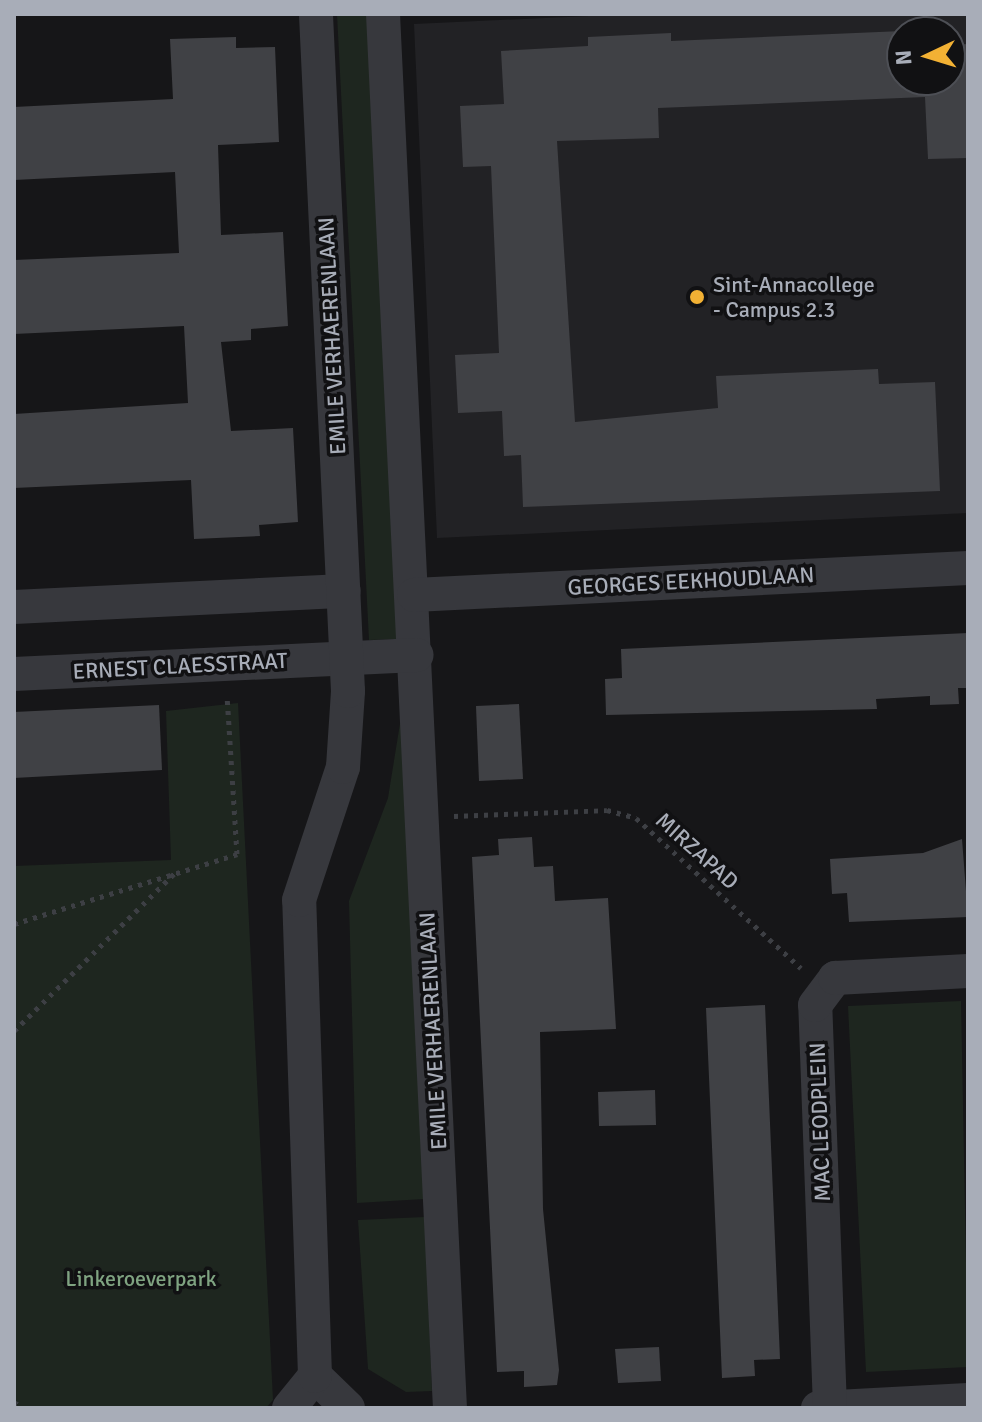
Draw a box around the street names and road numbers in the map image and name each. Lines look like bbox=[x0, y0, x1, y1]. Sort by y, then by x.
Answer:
street label: EMILE VERHAERENLAAN bbox=[313, 216, 351, 456]
street label: GEORGES EEKHOUDLAAN bbox=[567, 561, 815, 601]
street label: ERNEST CLAESSTRAAT bbox=[72, 647, 288, 685]
street label: MIRZAPAD bbox=[650, 807, 744, 895]
street label: EMILE VERHAERENLAAN bbox=[414, 911, 452, 1151]
street label: MAC LEODPLEIN bbox=[804, 1042, 836, 1202]

